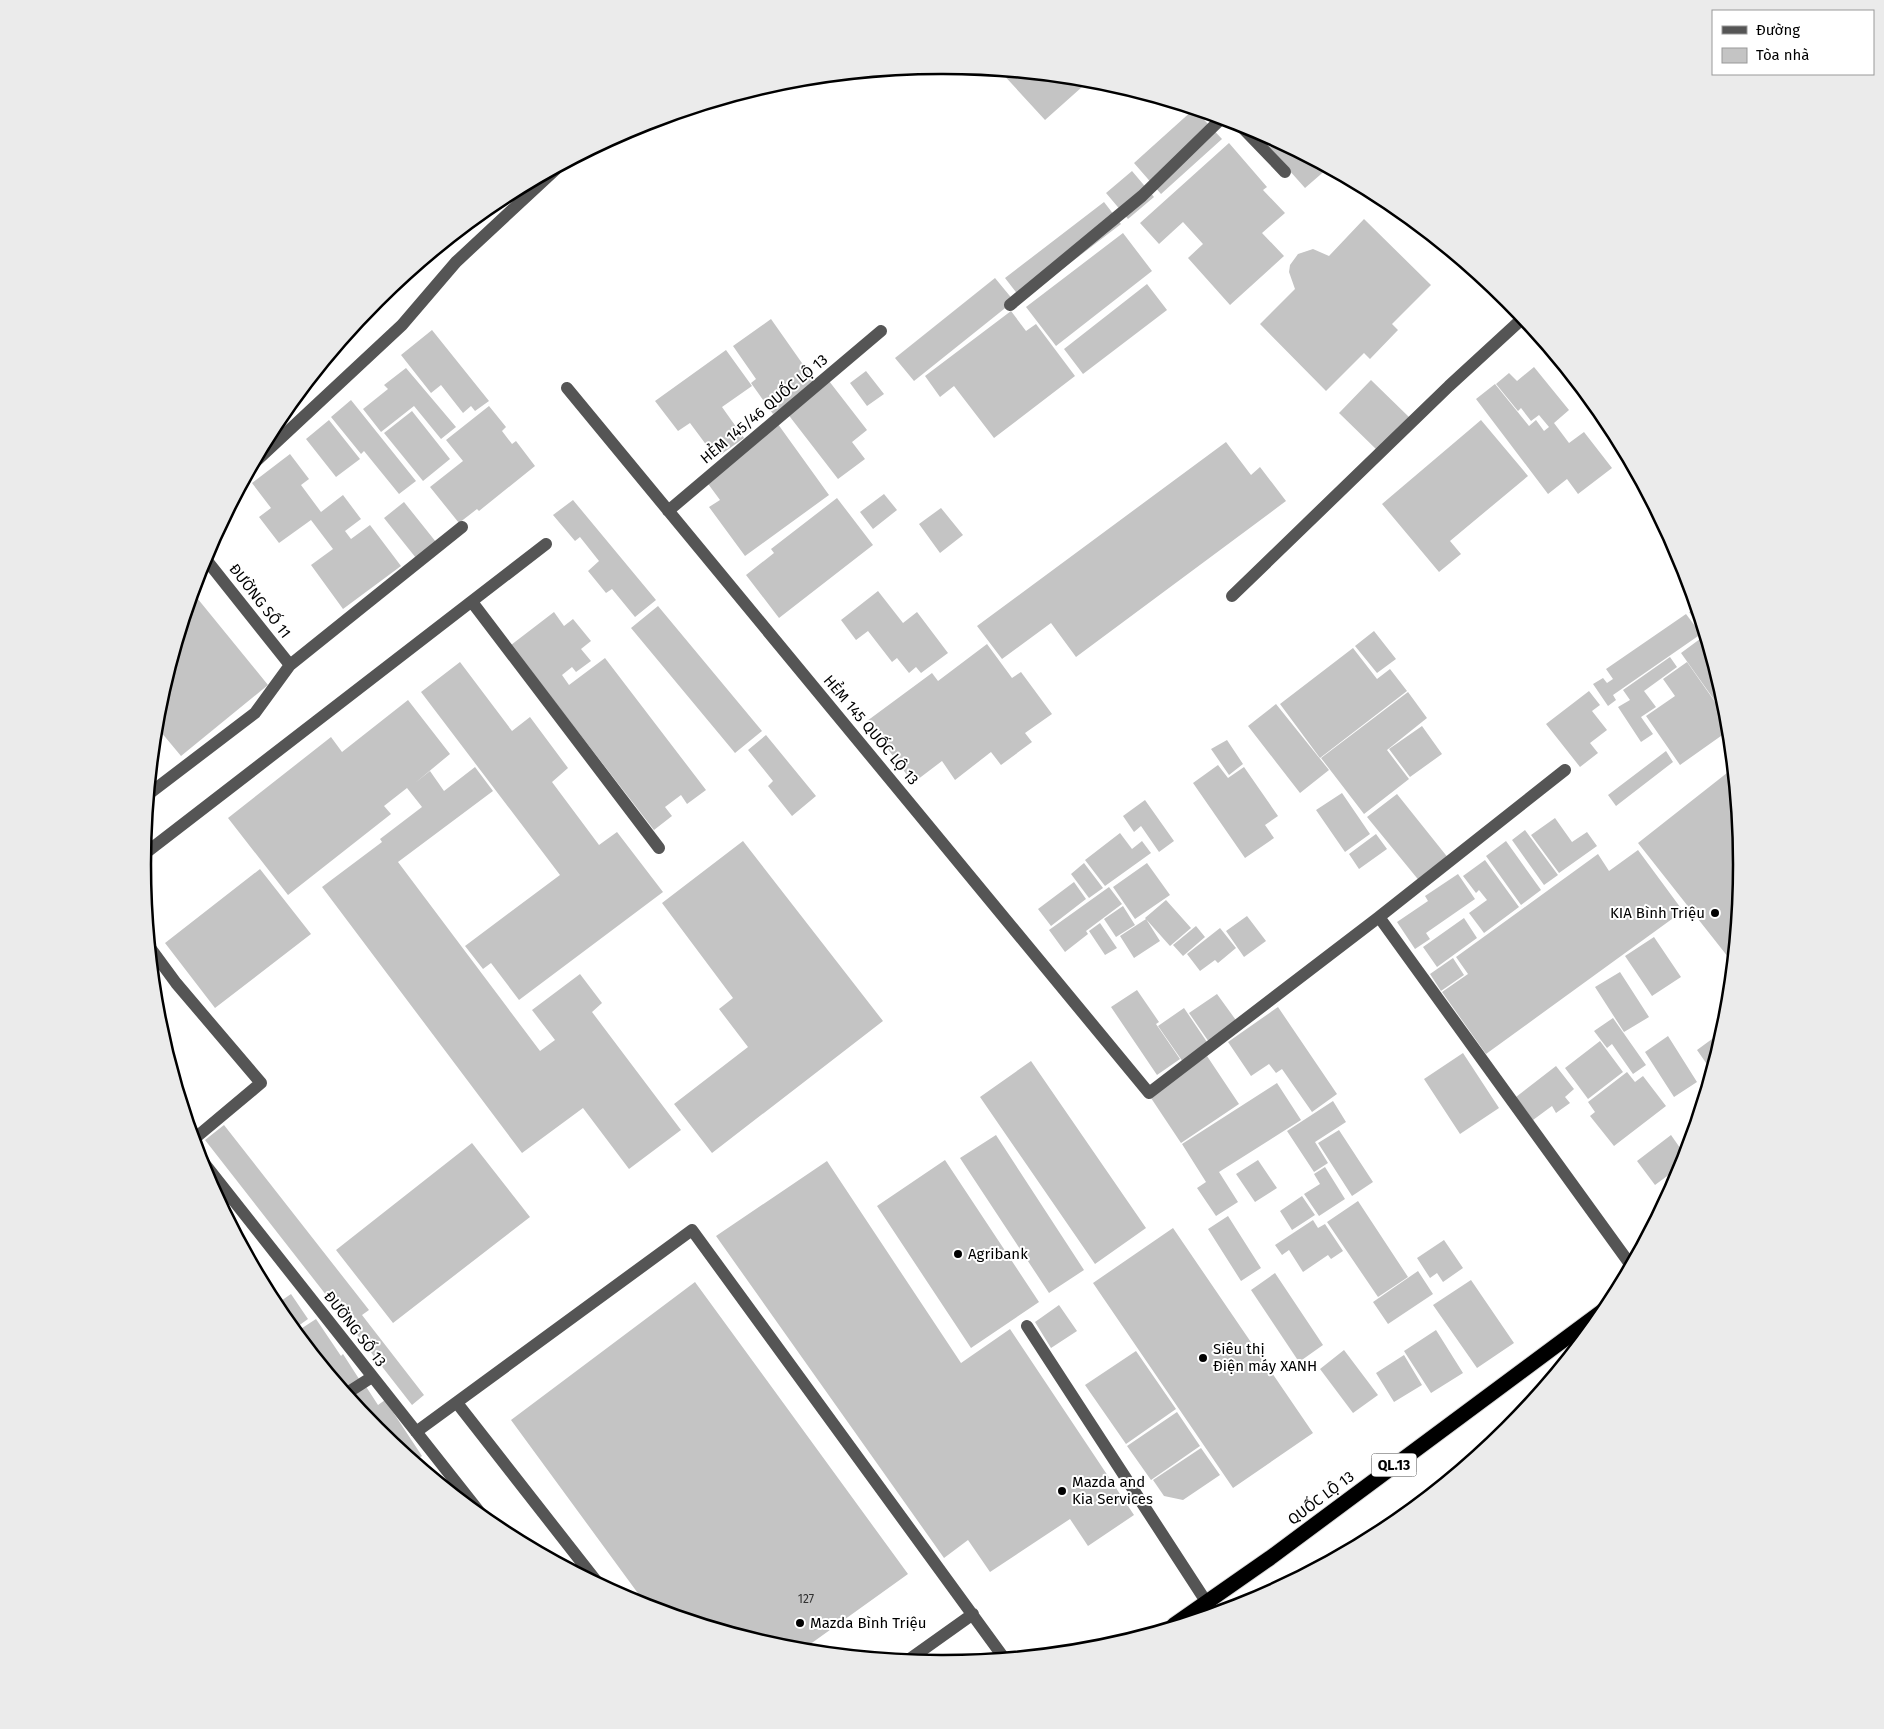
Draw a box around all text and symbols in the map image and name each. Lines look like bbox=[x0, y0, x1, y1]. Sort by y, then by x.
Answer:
legend bbox=[1712, 10, 1874, 75]
text: Đường bbox=[1756, 21, 1800, 39]
text: Tòa nhà bbox=[1756, 46, 1809, 64]
street label: HẺM 145/46 QUỐC LỘ 13 bbox=[695, 349, 831, 468]
street label: ĐƯỜNG SỐ 11 bbox=[225, 559, 296, 642]
street label: HẺM 145 QUỐC LỘ 13 bbox=[820, 670, 924, 789]
place label: KIA Bình Triệu bbox=[1610, 904, 1705, 922]
marker: KIA Bình Triệu bbox=[1709, 907, 1721, 919]
place label: Agribank bbox=[968, 1245, 1028, 1263]
marker: Agribank bbox=[952, 1248, 964, 1260]
street label: ĐƯỜNG SỐ 13 bbox=[320, 1287, 392, 1370]
place label: Siêu thị Điện máy XANH bbox=[1213, 1340, 1317, 1375]
marker: Siêu thị Điện máy XANH bbox=[1197, 1352, 1209, 1364]
road number: QL.13 bbox=[1372, 1454, 1416, 1476]
street label: QUỐC LỘ 13 bbox=[1283, 1466, 1358, 1529]
place label: Mazda and Kia Services bbox=[1072, 1473, 1153, 1508]
marker: Mazda and Kia Services bbox=[1056, 1485, 1068, 1497]
house number: 127 bbox=[798, 1592, 814, 1606]
place label: Mazda Bình Triệu bbox=[810, 1614, 927, 1632]
marker: Mazda Bình Triệu bbox=[794, 1617, 806, 1629]

